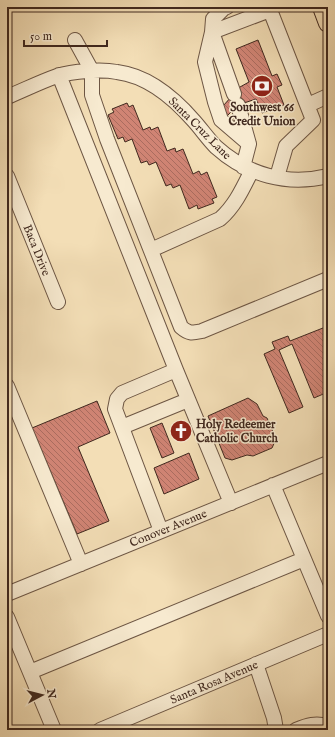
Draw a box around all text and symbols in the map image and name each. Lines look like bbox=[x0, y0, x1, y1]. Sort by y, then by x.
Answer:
scale bar bbox=[24, 22, 107, 48]
text: 50 m bbox=[30, 29, 52, 44]
bank icon: Southwest 66 Credit Union bbox=[249, 73, 275, 99]
street label: Santa Cruz Lane bbox=[165, 94, 234, 163]
place label: Southwest 66 Credit Union bbox=[229, 100, 296, 129]
street label: Baca Drive bbox=[19, 222, 54, 278]
place label: Holy Redeemer Catholic Church bbox=[196, 417, 279, 446]
church icon: Holy Redeemer Catholic Church bbox=[168, 418, 194, 444]
street label: Conover Avenue bbox=[127, 506, 210, 551]
street label: Santa Rosa Avenue bbox=[168, 657, 261, 708]
north arrow bbox=[22, 675, 62, 715]
text: N bbox=[43, 687, 59, 700]

